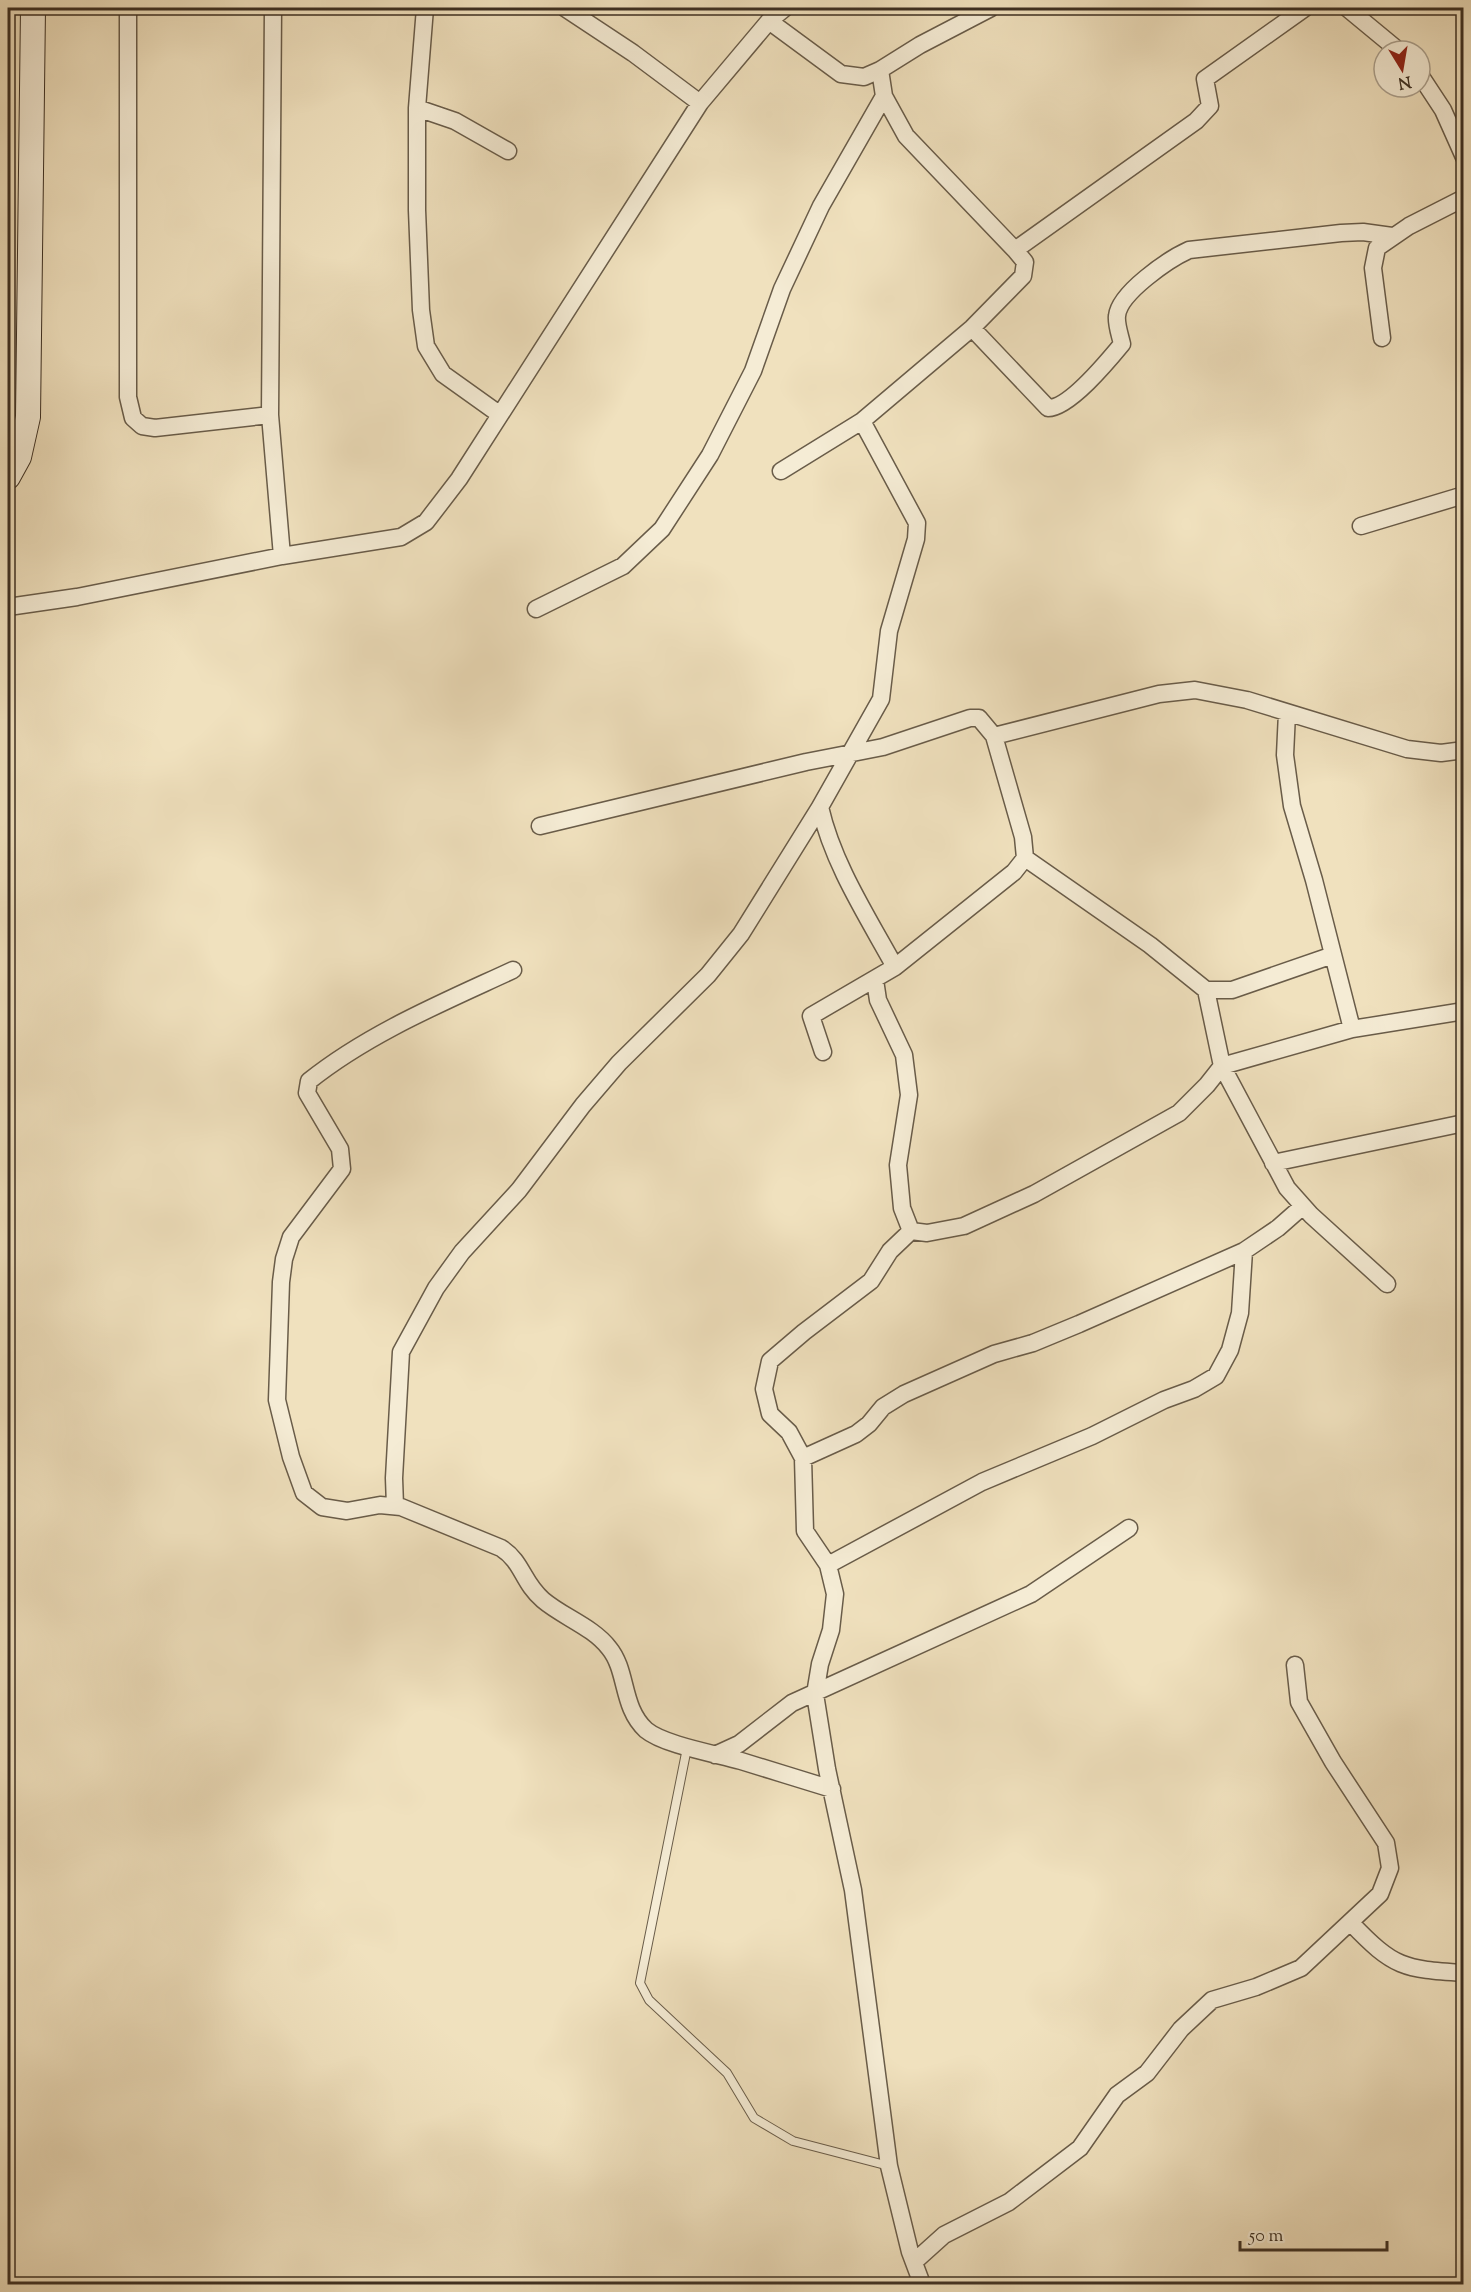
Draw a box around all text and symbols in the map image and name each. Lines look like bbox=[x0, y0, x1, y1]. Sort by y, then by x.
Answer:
north arrow bbox=[1372, 39, 1432, 99]
text: N bbox=[1396, 69, 1413, 94]
scale bar bbox=[1240, 2214, 1387, 2252]
text: 50 m bbox=[1248, 2224, 1284, 2250]

